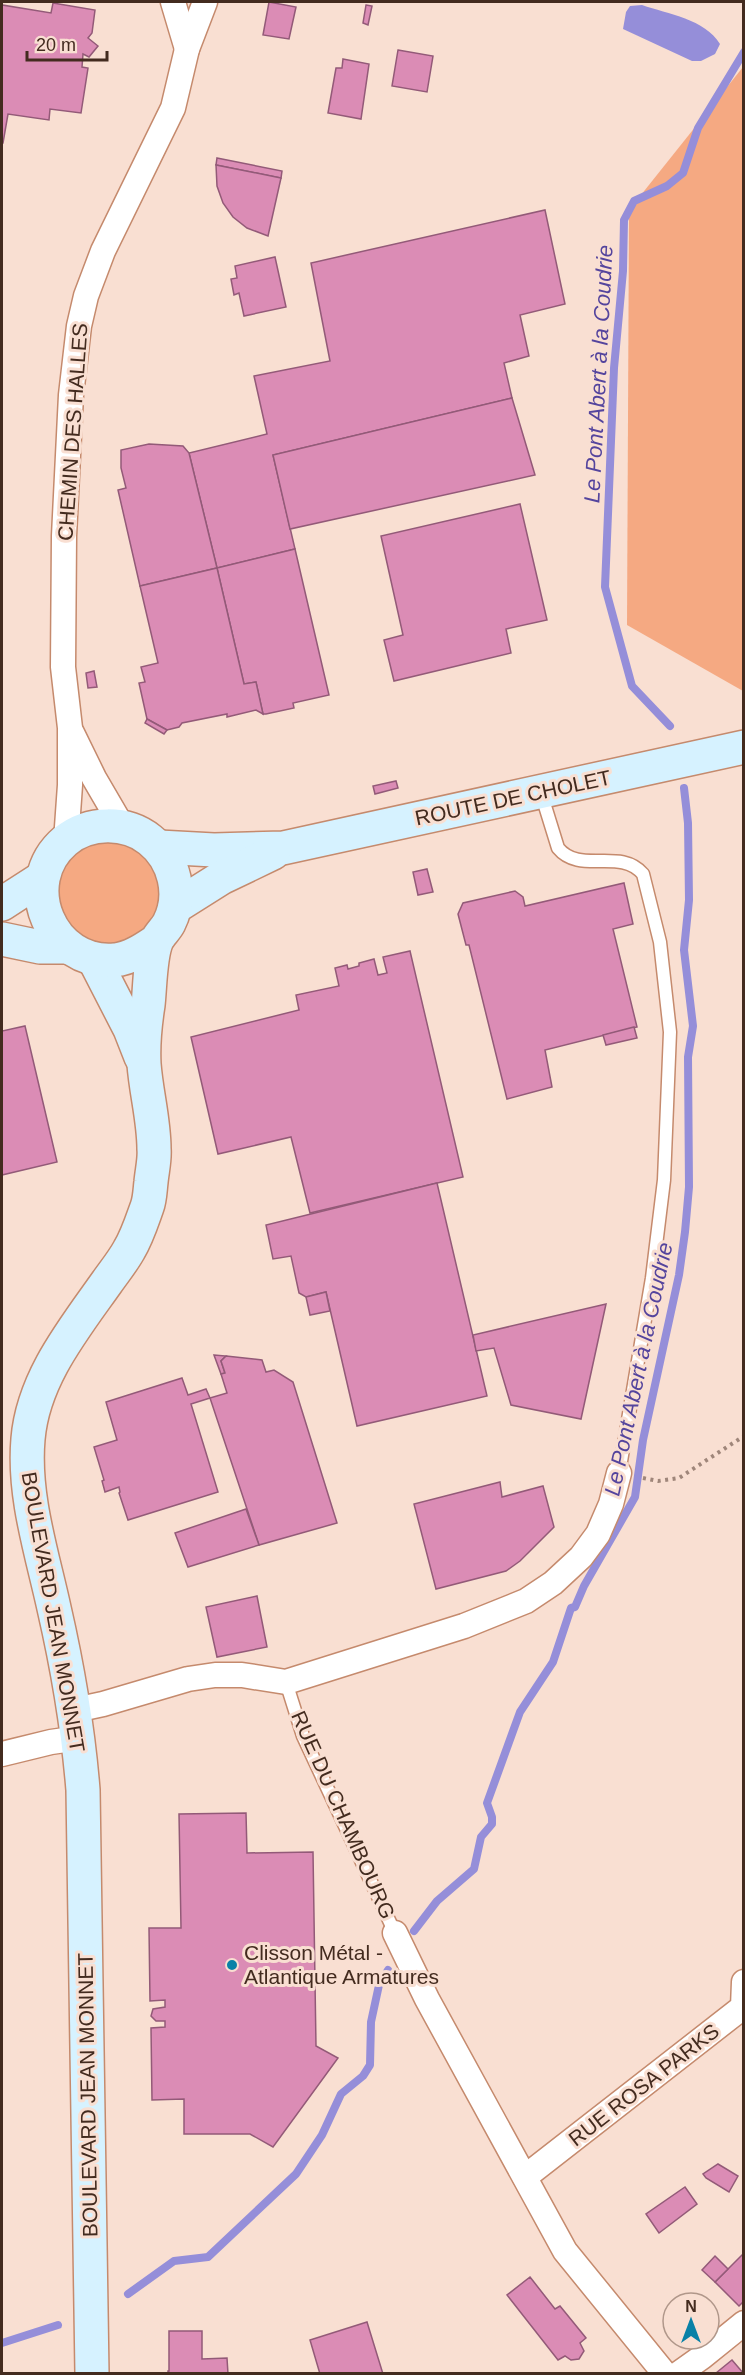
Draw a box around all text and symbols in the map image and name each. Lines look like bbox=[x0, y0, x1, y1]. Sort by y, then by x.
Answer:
scale bar bbox=[27, 24, 106, 62]
text: 20 m bbox=[36, 35, 76, 55]
water label: Le Pont Abert à la Coudrie bbox=[579, 244, 618, 504]
street label: CHEMIN DES HALLES bbox=[53, 322, 92, 542]
street label: ROUTE DE CHOLET bbox=[413, 765, 613, 830]
water label: Le Pont Abert à la Coudrie bbox=[599, 1240, 678, 1498]
street label: BOULEVARD JEAN MONNET bbox=[17, 1470, 90, 1754]
street label: RUE DU CHAMBOURG bbox=[287, 1707, 400, 1922]
place label: Clisson Métal - Atlantique Armatures bbox=[244, 1941, 439, 1988]
street label: BOULEVARD JEAN MONNET bbox=[74, 1953, 101, 2237]
marker: Clisson Métal - Atlantique Armatures bbox=[225, 1958, 239, 1972]
street label: RUE ROSA PARKS bbox=[564, 2019, 723, 2150]
north arrow bbox=[661, 2291, 721, 2351]
text: N bbox=[685, 2298, 697, 2315]

